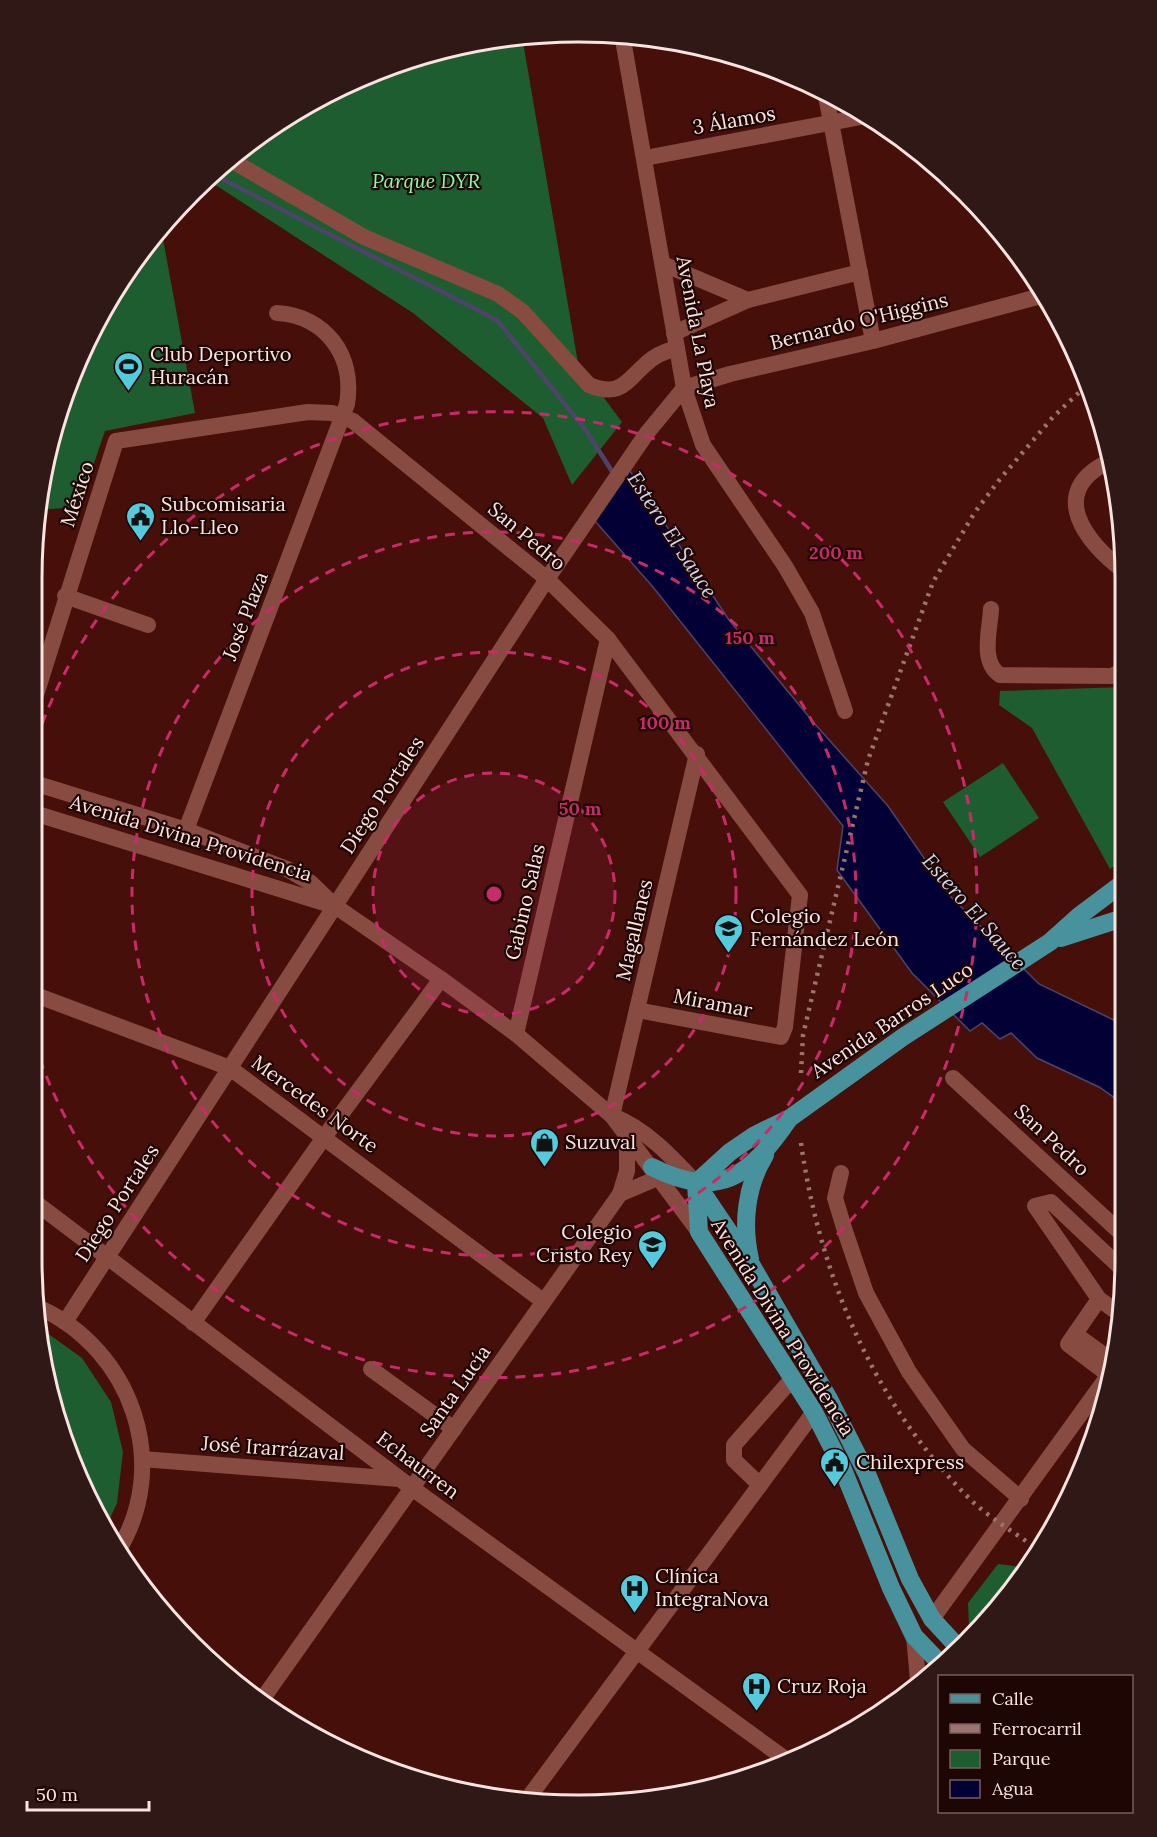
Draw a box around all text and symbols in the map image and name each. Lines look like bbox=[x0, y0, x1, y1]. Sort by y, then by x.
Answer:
street label: 3 Álamos bbox=[691, 100, 777, 139]
park label: Parque DYR bbox=[372, 168, 481, 193]
street label: Avenida La Playa bbox=[671, 253, 725, 410]
street label: Bernardo O'Higgins bbox=[767, 286, 950, 355]
place label: Club Deportivo Huracán bbox=[150, 341, 292, 389]
sports icon: Club Deportivo Huracán bbox=[113, 350, 145, 392]
street label: México bbox=[54, 458, 99, 530]
water label: Estero El Sauce bbox=[621, 466, 723, 603]
place label: Subcomisaria Llo-Lleo bbox=[161, 491, 286, 539]
street label: San Pedro bbox=[483, 496, 571, 575]
public building icon: Subcomisaria Llo-Lleo bbox=[124, 500, 156, 542]
text: 200 m bbox=[809, 541, 863, 564]
street label: José Plaza bbox=[216, 568, 273, 665]
text: 150 m bbox=[725, 626, 775, 649]
text: 100 m bbox=[639, 711, 691, 734]
street label: Diego Portales bbox=[334, 731, 429, 858]
street label: Avenida Divina Providencia bbox=[66, 788, 315, 886]
text: 50 m bbox=[559, 797, 602, 820]
street label: Gabino Salas bbox=[499, 841, 550, 962]
water label: Estero El Sauce bbox=[916, 848, 1032, 976]
street label: Magallanes bbox=[610, 877, 657, 983]
centre of rings bbox=[484, 884, 504, 904]
place label: Colegio Fernández León bbox=[750, 903, 899, 951]
school or university icon: Colegio Fernández León bbox=[713, 912, 745, 954]
street label: Avenida Barros Luco bbox=[805, 956, 978, 1084]
street label: Miramar bbox=[672, 983, 755, 1022]
street label: Mercedes Norte bbox=[247, 1049, 384, 1158]
street label: San Pedro bbox=[1009, 1098, 1095, 1181]
shop icon: Suzuval bbox=[528, 1126, 560, 1168]
place label: Suzuval bbox=[565, 1129, 636, 1154]
street label: Diego Portales bbox=[69, 1139, 164, 1266]
street label: Avenida Divina Providencia bbox=[706, 1213, 861, 1440]
place label: Colegio Cristo Rey bbox=[536, 1219, 632, 1267]
school or university icon: Colegio Cristo Rey bbox=[637, 1228, 669, 1270]
street label: Santa Lucía bbox=[414, 1340, 496, 1442]
street label: Echaurren bbox=[372, 1425, 465, 1504]
street label: José Irarrázaval bbox=[200, 1430, 345, 1465]
public building icon: Chilexpress bbox=[819, 1446, 851, 1488]
place label: Chilexpress bbox=[856, 1449, 964, 1474]
place label: Clínica IntegraNova bbox=[655, 1563, 769, 1611]
hospital icon: Clínica IntegraNova bbox=[618, 1572, 650, 1614]
hospital icon: Cruz Roja bbox=[740, 1670, 772, 1712]
place label: Cruz Roja bbox=[777, 1673, 867, 1698]
legend bbox=[938, 1675, 1133, 1813]
text: Calle bbox=[992, 1687, 1034, 1710]
text: Ferrocarril bbox=[992, 1717, 1082, 1740]
text: Parque bbox=[992, 1747, 1051, 1770]
scale bar bbox=[27, 1774, 148, 1812]
text: Agua bbox=[991, 1777, 1033, 1800]
text: 50 m bbox=[36, 1783, 78, 1806]

